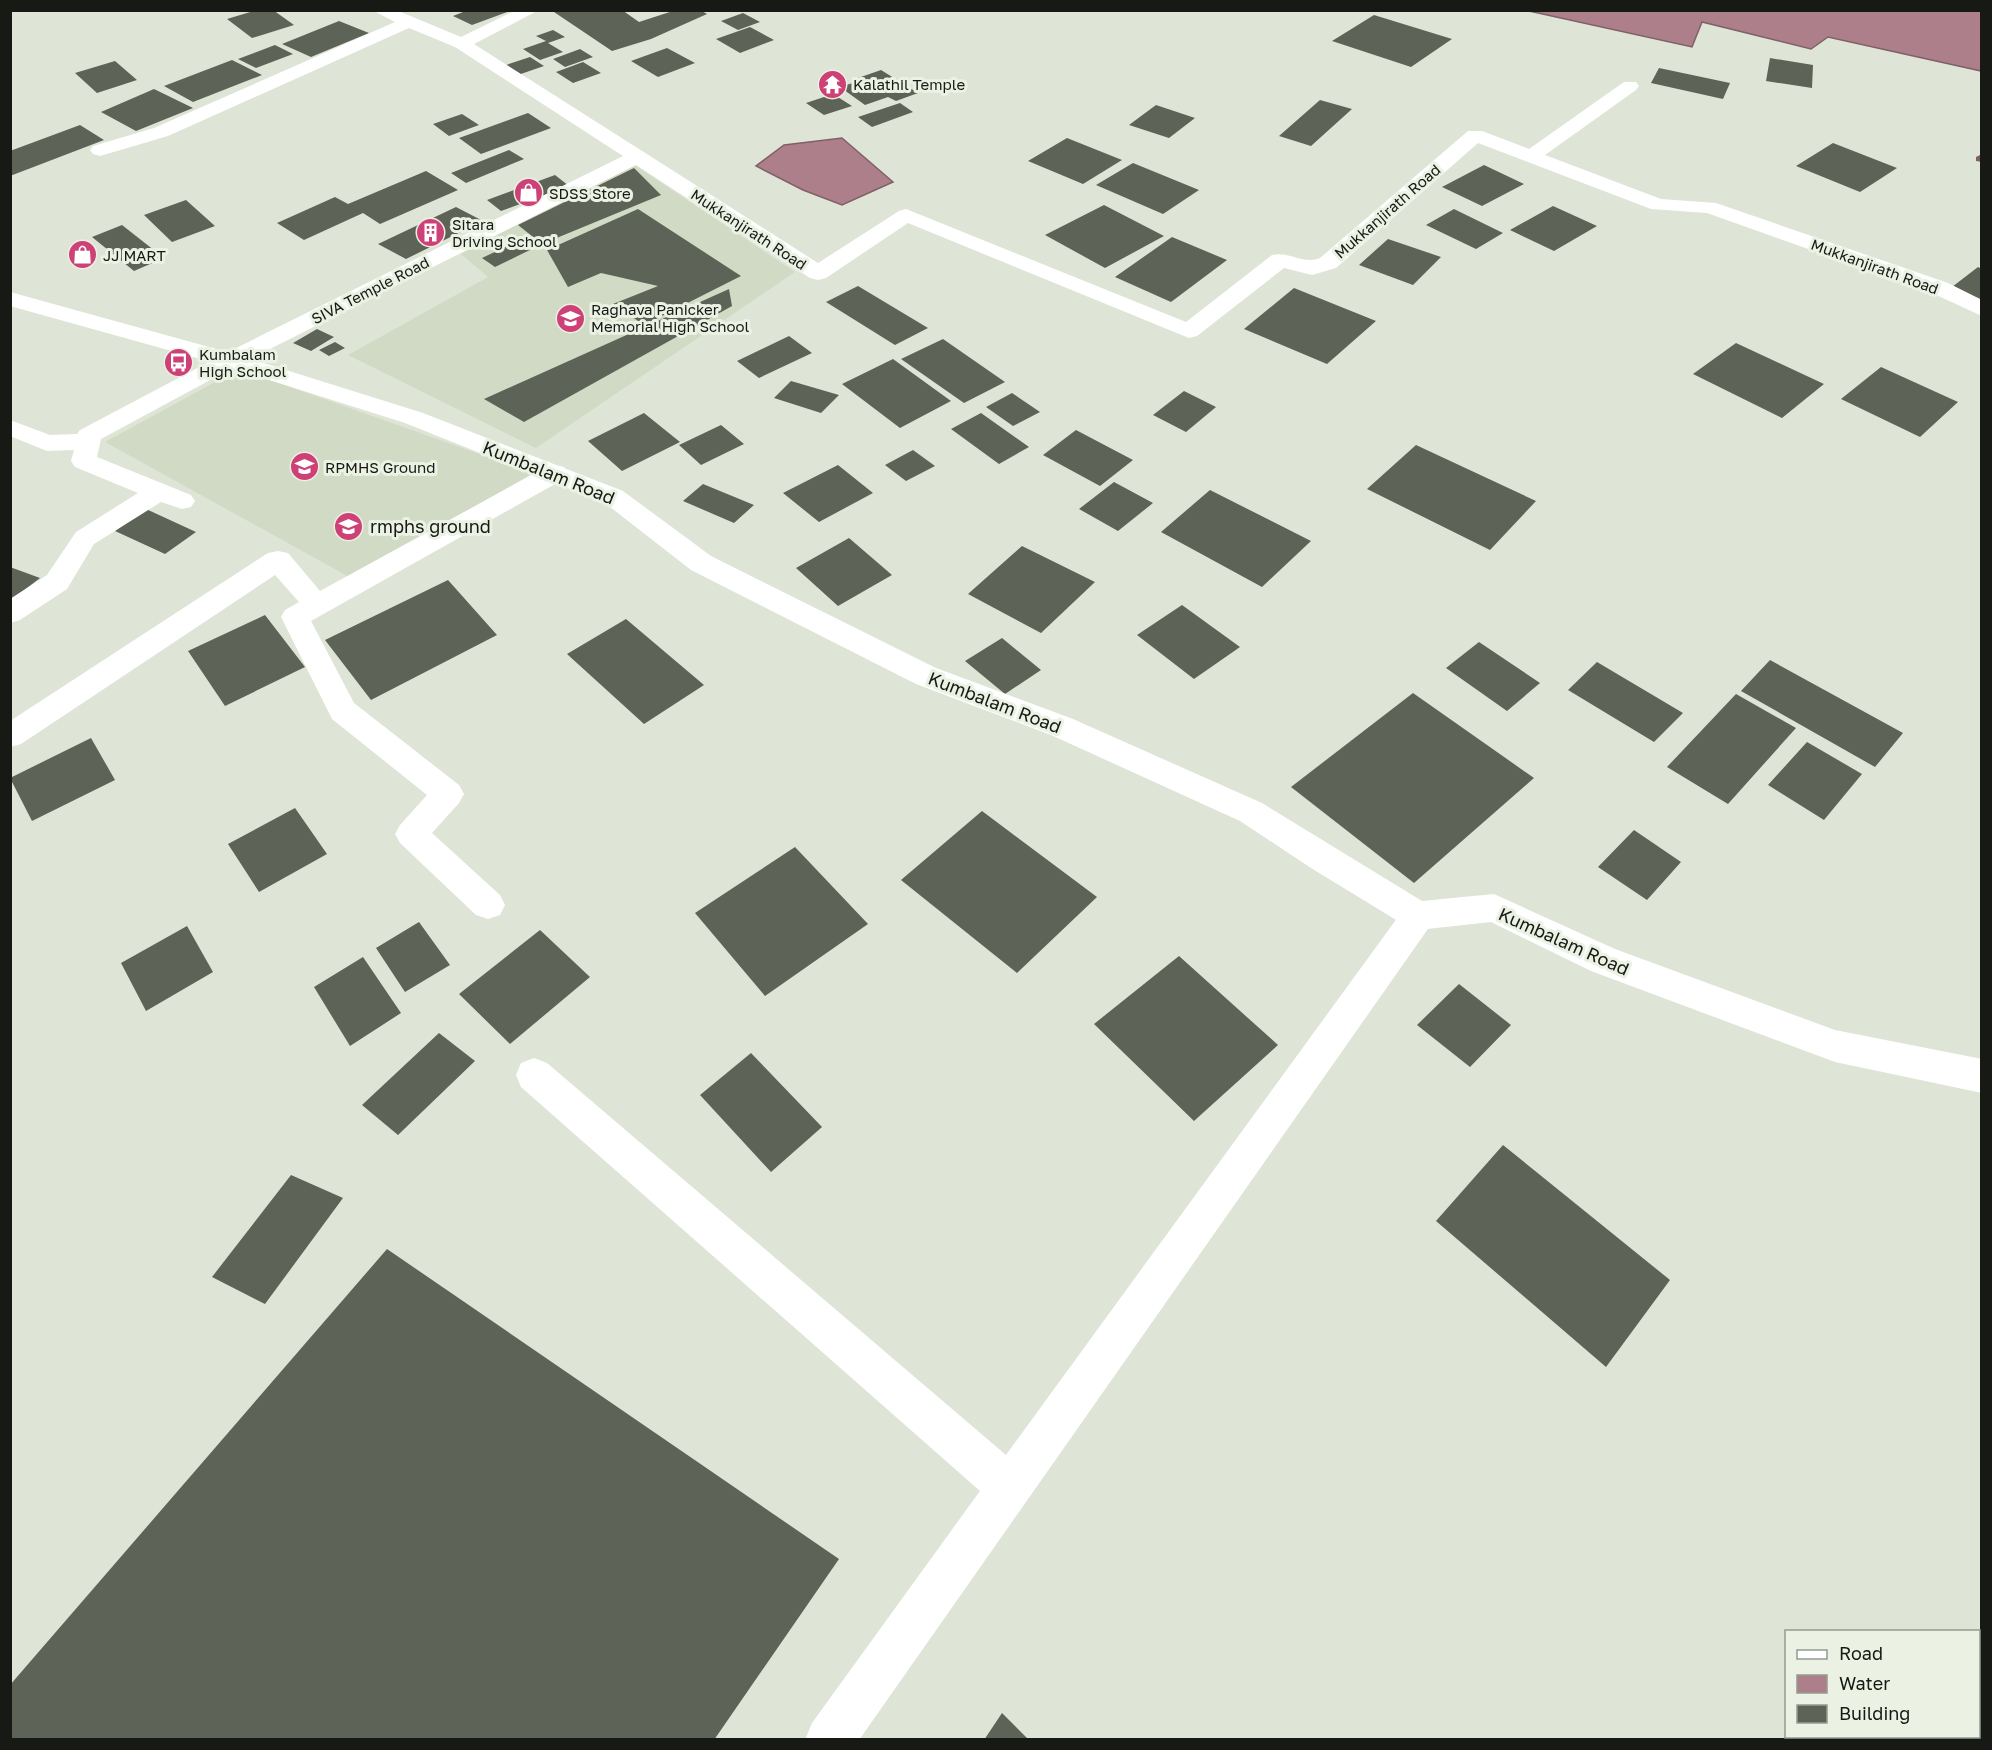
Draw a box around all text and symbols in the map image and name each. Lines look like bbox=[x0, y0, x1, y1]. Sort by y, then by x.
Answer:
temple icon: Kalathil Temple bbox=[816, 68, 848, 100]
place label: Kalathil Temple bbox=[853, 75, 965, 93]
street label: Mukkanjirath Road bbox=[1330, 160, 1444, 262]
shop icon: SDSS Store bbox=[512, 177, 544, 209]
place label: SDSS Store bbox=[549, 184, 631, 202]
street label: Mukkanjirath Road bbox=[688, 185, 810, 273]
place label: Sitara Driving School bbox=[452, 215, 557, 250]
building icon: Sitara Driving School bbox=[415, 217, 447, 249]
street label: Mukkanjirath Road bbox=[1809, 235, 1941, 297]
shop icon: JJ MART bbox=[66, 239, 98, 271]
place label: JJ MART bbox=[103, 246, 166, 264]
street label: SIVA Temple Road bbox=[308, 253, 432, 327]
place label: Raghava Panicker Memorial High School bbox=[591, 300, 749, 335]
school or university icon: Raghava Panicker Memorial High School bbox=[554, 302, 586, 334]
place label: Kumbalam High School bbox=[199, 345, 287, 380]
bus stop icon: Kumbalam High School bbox=[162, 347, 194, 379]
street label: Kumbalam Road bbox=[480, 435, 618, 509]
school or university icon: RPMHS Ground bbox=[288, 451, 320, 483]
place label: RPMHS Ground bbox=[325, 458, 435, 476]
school or university icon: rmphs ground bbox=[333, 510, 365, 542]
place label: rmphs ground bbox=[370, 515, 491, 537]
street label: Kumbalam Road bbox=[925, 667, 1065, 737]
street label: Kumbalam Road bbox=[1495, 902, 1633, 980]
legend bbox=[1785, 1630, 1980, 1738]
text: Road bbox=[1839, 1642, 1883, 1664]
text: Water bbox=[1839, 1672, 1890, 1694]
text: Building bbox=[1839, 1702, 1910, 1724]

